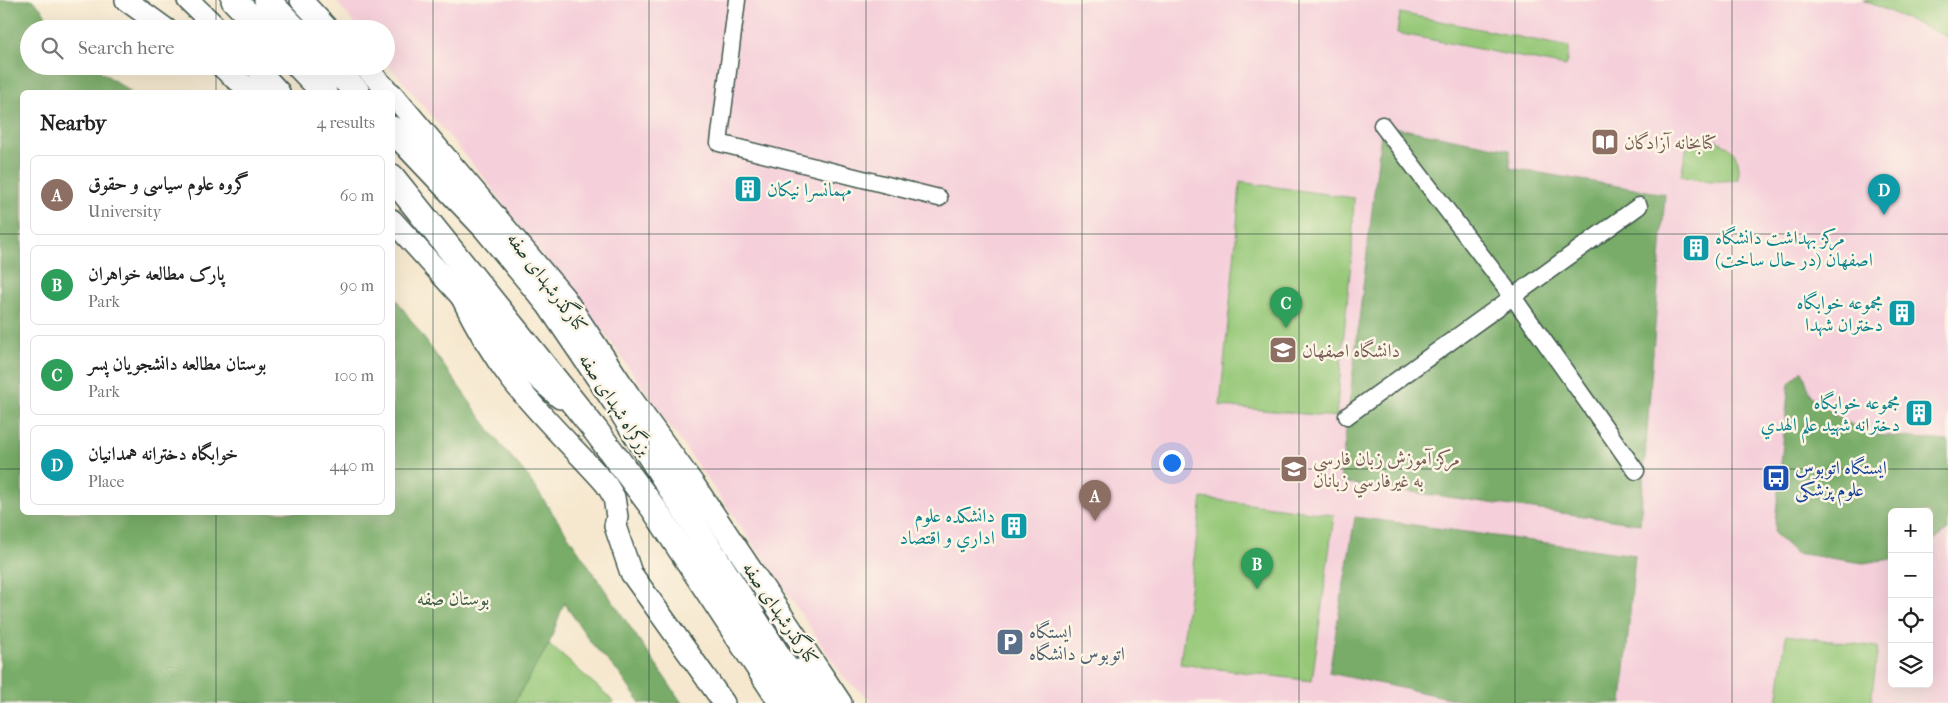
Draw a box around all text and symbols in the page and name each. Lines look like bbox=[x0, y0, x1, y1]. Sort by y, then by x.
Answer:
search box bbox=[20, 20, 395, 75]
icon: search bbox=[38, 34, 66, 62]
text: Search here bbox=[78, 37, 174, 59]
text: Nearby bbox=[40, 111, 106, 135]
text: 4 results bbox=[317, 113, 375, 132]
library icon: کتابخانه آزادگان bbox=[1590, 127, 1620, 157]
place label: کتابخانه آزادگان bbox=[1624, 131, 1717, 155]
text: گروه علوم سیاسی و حقوق bbox=[88, 173, 249, 195]
building icon: مهمانسرا نیکان bbox=[733, 174, 763, 204]
pin: D bbox=[1868, 174, 1900, 215]
place label: مهمانسرا نیکان bbox=[767, 179, 851, 202]
text: A bbox=[52, 186, 62, 205]
text: 60 m bbox=[340, 186, 374, 205]
text: University bbox=[88, 202, 161, 221]
place label: مرکز بهداشت دانشگاه اصفهان (در حال ساخت) bbox=[1715, 225, 1873, 271]
street label: کنارگذرشهدای صفه bbox=[502, 226, 594, 338]
building icon: مرکز بهداشت دانشگاه اصفهان (در حال ساخت) bbox=[1681, 233, 1711, 263]
text: پارک مطالعه خواهران bbox=[88, 263, 225, 285]
text: B bbox=[52, 276, 62, 295]
text: 90 m bbox=[340, 276, 374, 295]
pin: C bbox=[1270, 287, 1302, 328]
place label: مجموعه خوابگاه دختران شهدا bbox=[1797, 290, 1883, 337]
text: Park bbox=[88, 292, 120, 311]
building icon: مجموعه خوابگاه دختران شهدا bbox=[1887, 298, 1917, 328]
school or university icon: دانشگاه اصفهان bbox=[1268, 335, 1298, 365]
place label: دانشگاه اصفهان bbox=[1302, 338, 1400, 362]
street label: بزرگراه شهدای صفه bbox=[573, 348, 658, 461]
text: بوستان مطالعه دانشجویان پسر bbox=[88, 353, 266, 375]
text: C bbox=[52, 366, 62, 385]
text: 100 m bbox=[334, 366, 374, 385]
text: Park bbox=[88, 382, 120, 401]
place label: مجموعه خوابگاه دخترانه شهيد علم الهدي bbox=[1760, 390, 1900, 444]
building icon: مجموعه خوابگاه دخترانه شهيد علم الهدي bbox=[1904, 398, 1934, 428]
text: خوابگاه دخترانه همدانیان bbox=[88, 443, 238, 465]
place label: مرکز آموزش زبان فارسي به غيرفارسي زبانان bbox=[1313, 448, 1460, 498]
your location bbox=[1159, 450, 1185, 476]
school or university icon: مرکز آموزش زبان فارسي به غيرفارسي زبانان bbox=[1279, 454, 1309, 484]
place label: ایستگاه اتوبوس علوم پزشکی bbox=[1795, 455, 1887, 506]
text: D bbox=[51, 456, 63, 475]
text: 440 m bbox=[329, 456, 374, 475]
bus stop icon: ایستگاه اتوبوس علوم پزشکی bbox=[1761, 463, 1791, 493]
text: Place bbox=[88, 472, 124, 491]
pin: A bbox=[1079, 480, 1111, 521]
place label: دانشکده علوم اداري و اقتصاد bbox=[899, 505, 995, 553]
map controls bbox=[1888, 508, 1933, 688]
button: + bbox=[1888, 508, 1933, 553]
building icon: دانشکده علوم اداري و اقتصاد bbox=[999, 511, 1029, 541]
pin: B bbox=[1241, 548, 1273, 589]
button: − bbox=[1888, 553, 1933, 598]
street label: کنارگذرشهدای صفه bbox=[737, 556, 825, 670]
park label: بوستان صفه bbox=[417, 588, 489, 611]
button: locate bbox=[1888, 598, 1933, 643]
place label: ایستگاه اتوبوس دانشگاه bbox=[1029, 619, 1125, 666]
parking icon: ایستگاه اتوبوس دانشگاه bbox=[995, 627, 1025, 657]
button: layers bbox=[1888, 643, 1933, 688]

